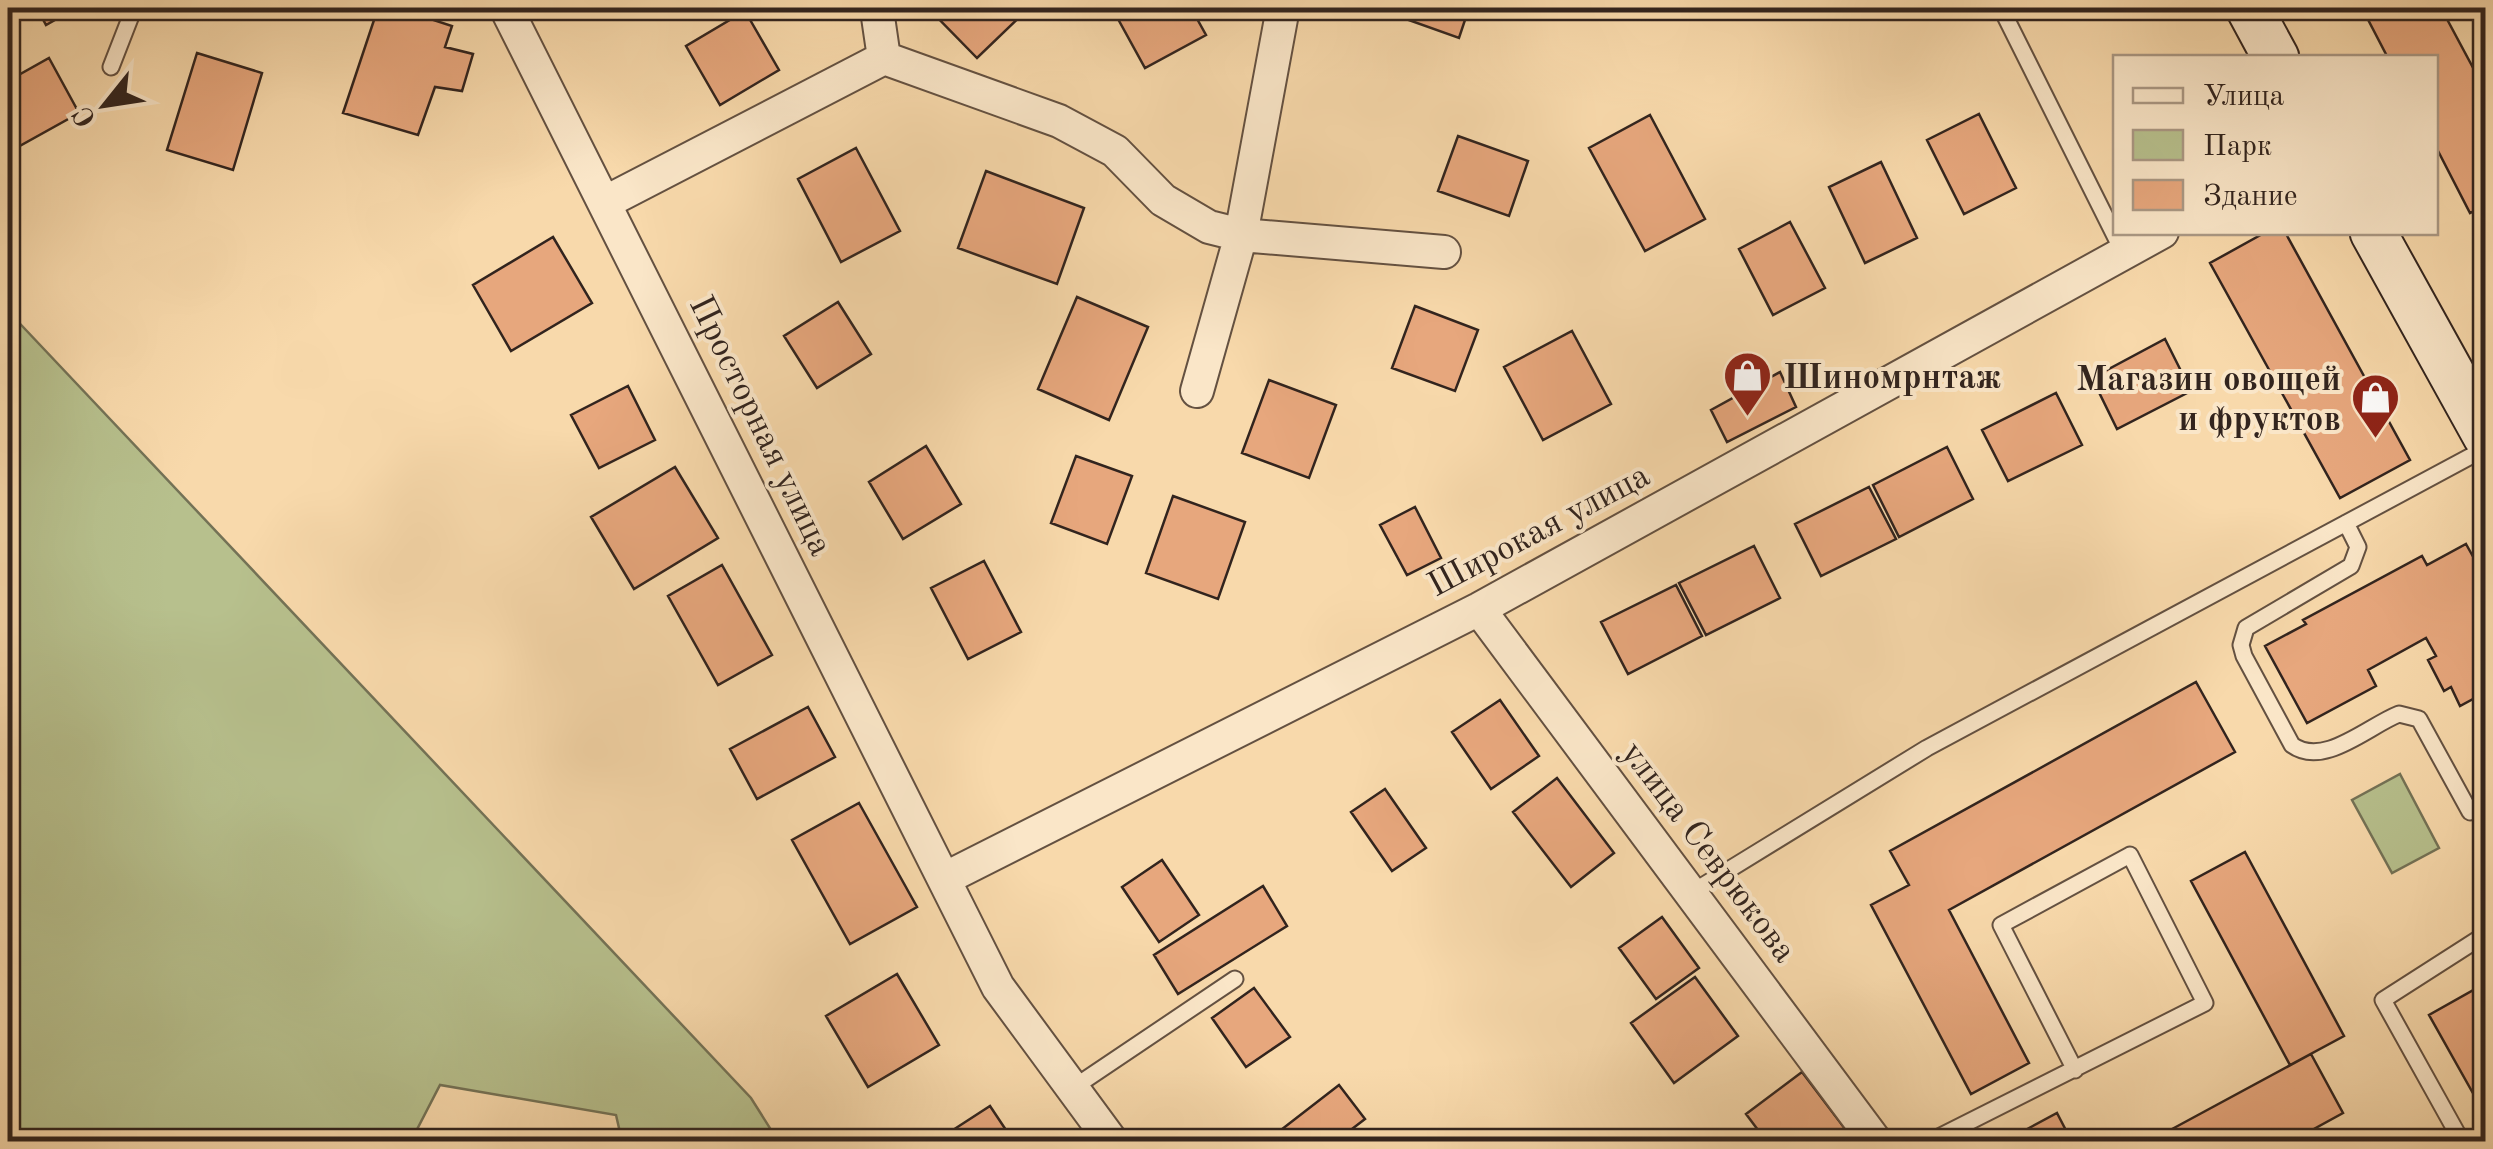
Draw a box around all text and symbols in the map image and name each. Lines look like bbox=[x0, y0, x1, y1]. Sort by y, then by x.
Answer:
north arrow bbox=[55, 55, 155, 155]
legend bbox=[2113, 55, 2438, 235]
text: Улица bbox=[2203, 82, 2285, 112]
text: С bbox=[68, 101, 103, 132]
text: Парк bbox=[2203, 132, 2272, 162]
text: Здание bbox=[2203, 182, 2298, 212]
street label: Просторная улица bbox=[682, 291, 838, 562]
shop icon: Шиномрнтаж bbox=[1722, 350, 1774, 418]
place label: Шиномрнтаж bbox=[1783, 361, 2001, 396]
place label: Магазин овощей и фруктов bbox=[2076, 363, 2341, 438]
shop icon: Магазин овощей и фруктов bbox=[2350, 372, 2402, 440]
street label: Широкая улица bbox=[1423, 458, 1656, 604]
street label: улица Севрюкова bbox=[1614, 736, 1802, 969]

